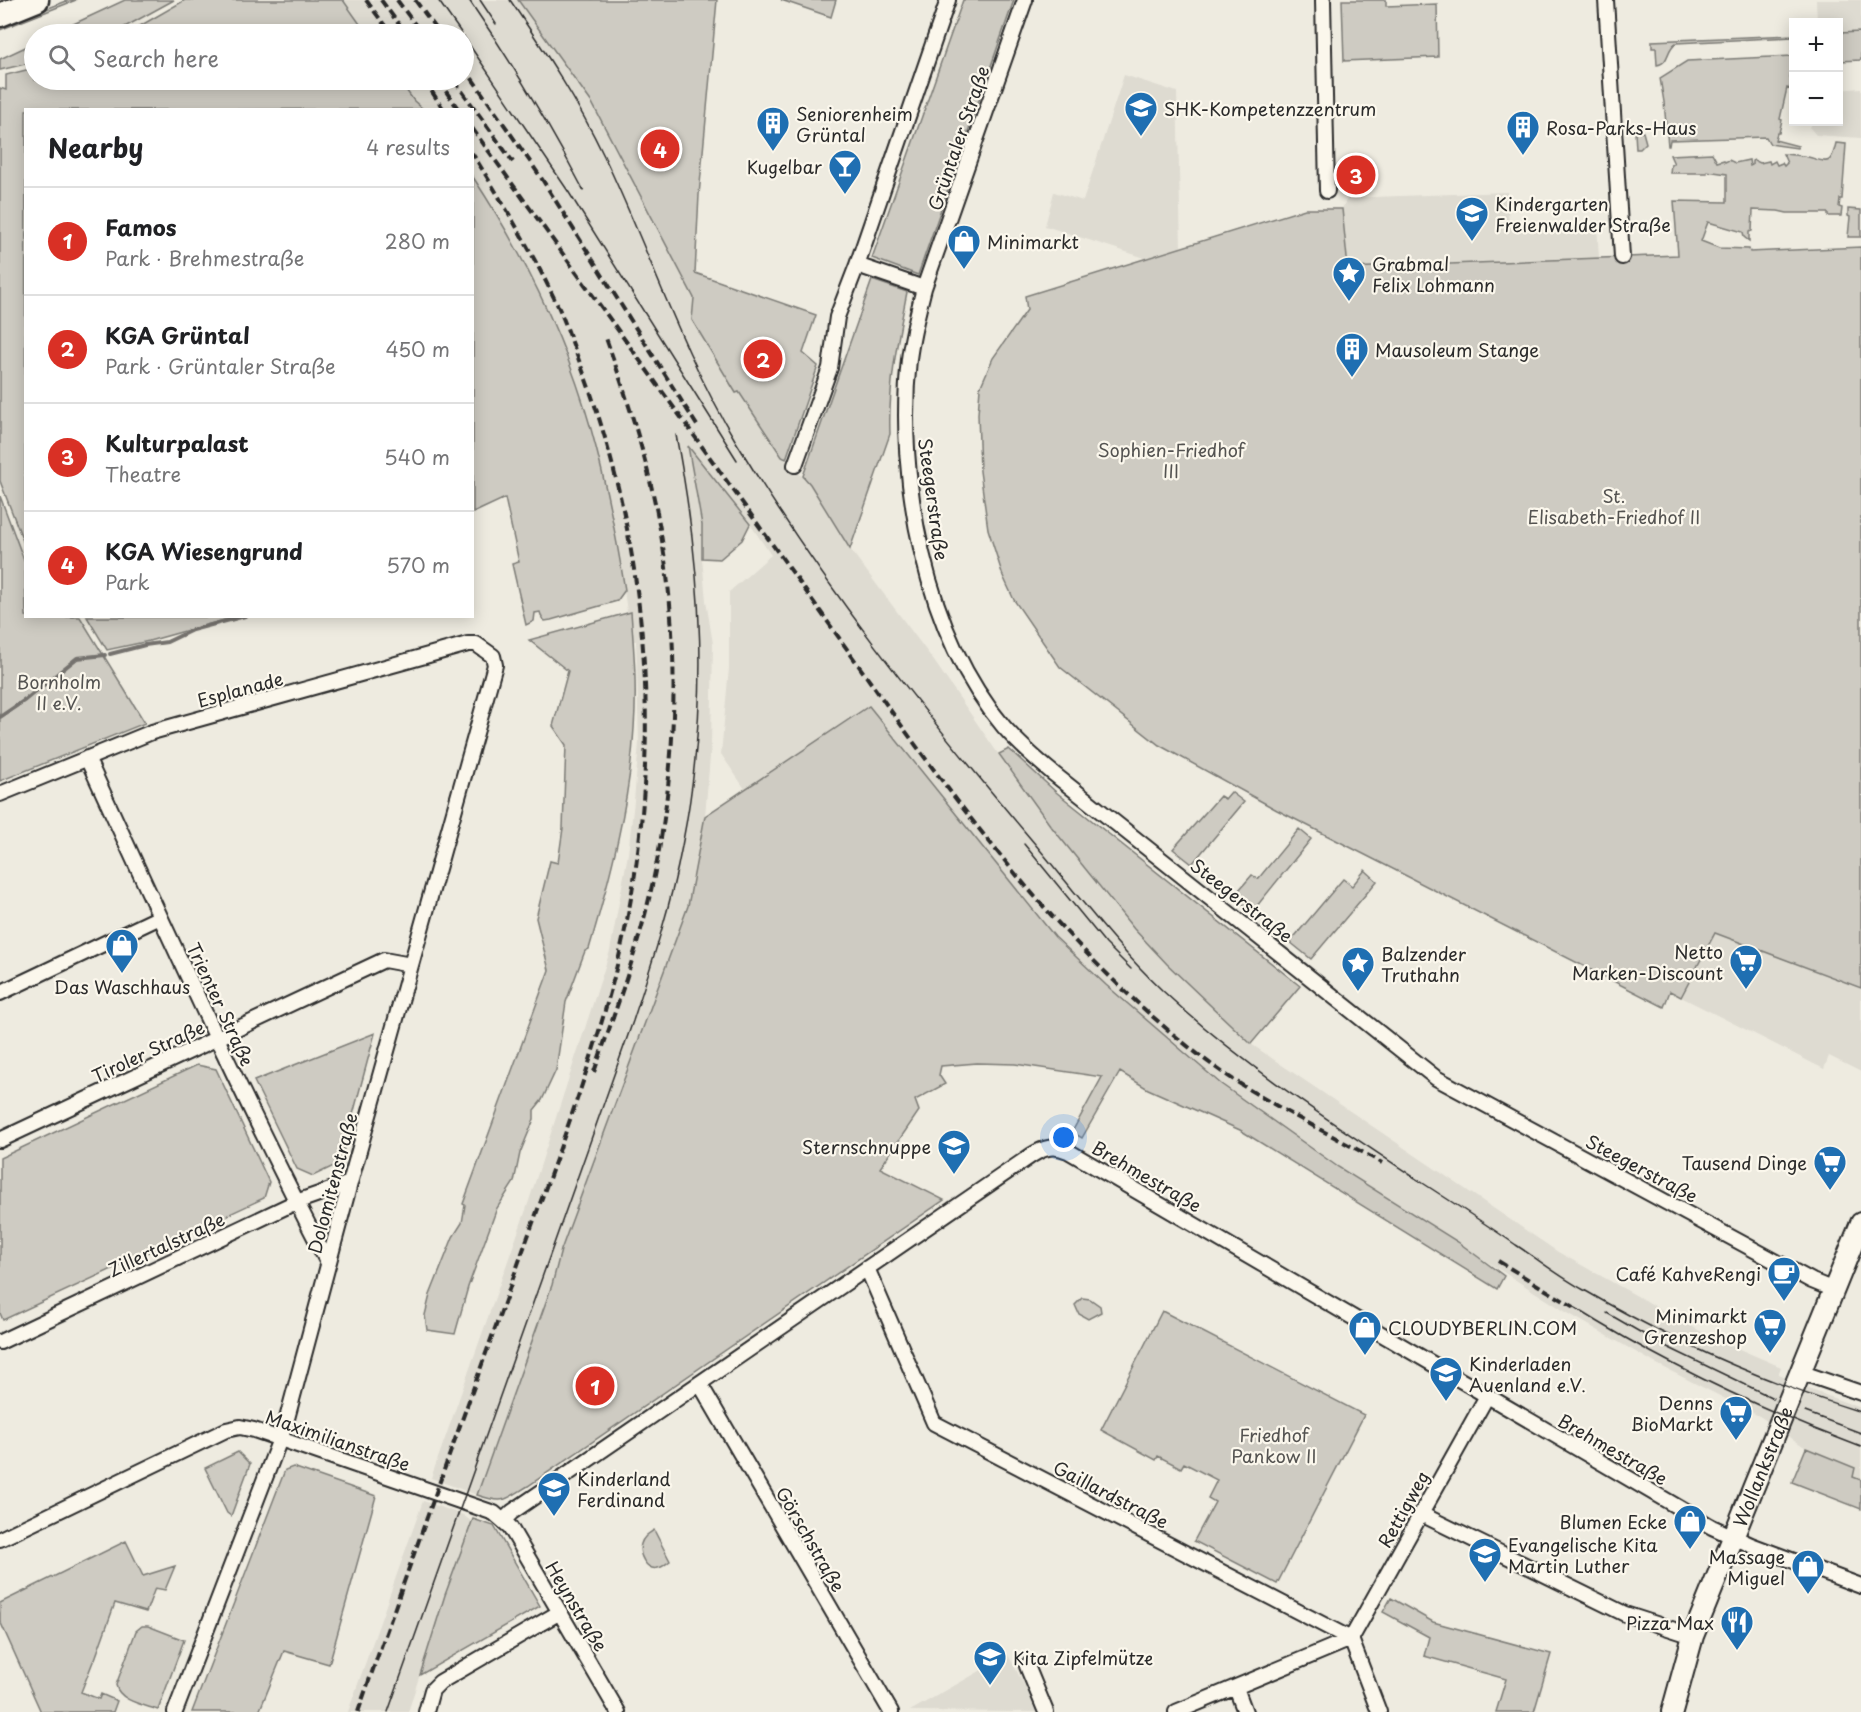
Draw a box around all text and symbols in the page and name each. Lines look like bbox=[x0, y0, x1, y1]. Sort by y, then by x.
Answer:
map controls bbox=[1789, 18, 1843, 126]
button: + bbox=[1789, 18, 1843, 72]
search box bbox=[24, 24, 474, 90]
icon: search bbox=[45, 41, 78, 74]
text: Search here bbox=[93, 41, 219, 74]
street label: Grüntaler Straße bbox=[921, 62, 995, 214]
button: − bbox=[1789, 72, 1843, 126]
school or university icon: SHK-Kompetenzzentrum bbox=[1123, 90, 1159, 137]
place label: SHK-Kompetenzzentrum bbox=[1164, 95, 1376, 122]
place label: Seniorenheim Grüntal bbox=[796, 100, 913, 148]
building icon: Seniorenheim Grüntal bbox=[755, 105, 791, 152]
building icon: Rosa-Parks-Haus bbox=[1505, 109, 1541, 156]
place label: Rosa-Parks-Haus bbox=[1546, 114, 1696, 141]
pin: 4 bbox=[640, 126, 680, 172]
text: Nearby bbox=[48, 128, 143, 167]
text: 4 results bbox=[366, 132, 450, 162]
bar icon: Kugelbar bbox=[827, 148, 863, 195]
pin: 3 bbox=[1336, 152, 1376, 198]
place label: Kugelbar bbox=[747, 153, 823, 180]
place label: Kindergarten Freienwalder Straße bbox=[1495, 190, 1671, 238]
school or university icon: Kindergarten Freienwalder Straße bbox=[1454, 195, 1490, 242]
text: Famos bbox=[105, 210, 176, 243]
shop icon: Minimarkt bbox=[946, 223, 982, 270]
text: 1 bbox=[63, 226, 72, 256]
text: 280 m bbox=[385, 226, 450, 256]
place label: Minimarkt bbox=[987, 228, 1079, 255]
text: Park · Brehmestraße bbox=[105, 243, 304, 273]
place label: Grabmal Felix Lohmann bbox=[1372, 250, 1495, 298]
place icon: Grabmal Felix Lohmann bbox=[1331, 255, 1367, 302]
text: KGA Grüntal bbox=[105, 318, 250, 351]
building icon: Mausoleum Stange bbox=[1334, 331, 1370, 378]
text: 2 bbox=[60, 334, 75, 364]
text: 450 m bbox=[385, 334, 450, 364]
pin: 2 bbox=[744, 336, 783, 382]
place label: Mausoleum Stange bbox=[1375, 336, 1539, 363]
text: Park · Grüntaler Straße bbox=[105, 351, 336, 381]
text: Kulturpalast bbox=[105, 426, 249, 459]
street label: Steegerstraße bbox=[912, 436, 956, 562]
park label: Sophien-Friedhof III bbox=[1097, 436, 1247, 484]
text: 3 bbox=[61, 442, 74, 472]
text: 540 m bbox=[384, 442, 450, 472]
text: Theatre bbox=[105, 459, 181, 489]
park label: St. Elisabeth-Friedhof II bbox=[1528, 482, 1700, 530]
text: KGA Wiesengrund bbox=[105, 534, 303, 567]
text: 4 bbox=[61, 550, 74, 580]
text: 570 m bbox=[386, 550, 450, 580]
text: Park bbox=[105, 567, 150, 597]
street label: Esplanade bbox=[194, 665, 286, 713]
park label: Bornholm II e.V. bbox=[17, 668, 101, 716]
street label: Steegerstraße bbox=[1185, 851, 1299, 949]
shop icon: Das Waschhaus bbox=[104, 927, 140, 974]
street label: Trienter Straße bbox=[181, 938, 261, 1070]
place label: Netto Marken-Discount bbox=[1572, 938, 1723, 986]
place label: Balzender Truthahn bbox=[1381, 940, 1467, 988]
supermarket icon: Netto Marken-Discount bbox=[1728, 943, 1764, 990]
place icon: Balzender Truthahn bbox=[1340, 945, 1376, 992]
place label: Das Waschhaus bbox=[54, 973, 190, 1000]
street label: Tiroler Straße bbox=[87, 1013, 209, 1089]
street label: Dolomitenstraße bbox=[300, 1110, 364, 1256]
your location bbox=[1049, 1123, 1078, 1152]
street label: Steegerstraße bbox=[1581, 1127, 1703, 1209]
school or university icon: Sternschnuppe bbox=[936, 1128, 972, 1175]
place label: Sternschnuppe bbox=[802, 1133, 931, 1160]
street label: Brehmestraße bbox=[1087, 1134, 1207, 1218]
supermarket icon: Tausend Dinge bbox=[1812, 1144, 1848, 1191]
place label: Tausend Dinge bbox=[1681, 1149, 1807, 1176]
street label: Zillertalstraße bbox=[103, 1205, 229, 1283]
cafe icon: Café KahveRengi bbox=[1766, 1255, 1802, 1302]
place label: Café KahveRengi bbox=[1615, 1260, 1761, 1287]
place label: Minimarkt Grenzeshop bbox=[1644, 1302, 1747, 1350]
supermarket icon: Minimarkt Grenzeshop bbox=[1752, 1307, 1788, 1354]
shop icon: CLOUDYBERLIN.COM bbox=[1347, 1309, 1383, 1356]
place label: CLOUDYBERLIN.COM bbox=[1388, 1314, 1577, 1341]
place label: Kinderladen Auenland e.V. bbox=[1469, 1350, 1586, 1398]
school or university icon: Kinderladen Auenland e.V. bbox=[1428, 1355, 1464, 1402]
pin: 1 bbox=[576, 1364, 614, 1408]
place label: Denns BioMarkt bbox=[1630, 1389, 1713, 1437]
supermarket icon: Denns BioMarkt bbox=[1718, 1394, 1754, 1441]
street label: Wollankstraße bbox=[1725, 1402, 1799, 1531]
street label: Maximilianstraße bbox=[262, 1403, 414, 1477]
street label: Brehmestraße bbox=[1553, 1407, 1673, 1491]
park label: Friedhof Pankow II bbox=[1231, 1421, 1317, 1469]
street label: Gaillardstraße bbox=[1049, 1453, 1173, 1535]
place label: Kinderland Ferdinand bbox=[577, 1465, 671, 1513]
street label: Rettigweg bbox=[1371, 1465, 1435, 1553]
school or university icon: Kinderland Ferdinand bbox=[536, 1470, 572, 1517]
street label: Görschstraße bbox=[770, 1481, 852, 1597]
shop icon: Blumen Ecke bbox=[1672, 1503, 1708, 1550]
place label: Blumen Ecke bbox=[1560, 1508, 1667, 1535]
place label: Evangelische Kita Martin Luther bbox=[1508, 1531, 1658, 1579]
school or university icon: Evangelische Kita Martin Luther bbox=[1467, 1536, 1503, 1583]
place label: Massage Miguel bbox=[1709, 1543, 1785, 1591]
shop icon: Massage Miguel bbox=[1790, 1548, 1826, 1595]
street label: Heynstraße bbox=[539, 1556, 615, 1656]
restaurant icon: Pizza Max bbox=[1719, 1604, 1755, 1651]
place label: Pizza Max bbox=[1626, 1609, 1714, 1636]
school or university icon: Kita Zipfelmütze bbox=[972, 1639, 1008, 1686]
place label: Kita Zipfelmütze bbox=[1013, 1644, 1153, 1671]

